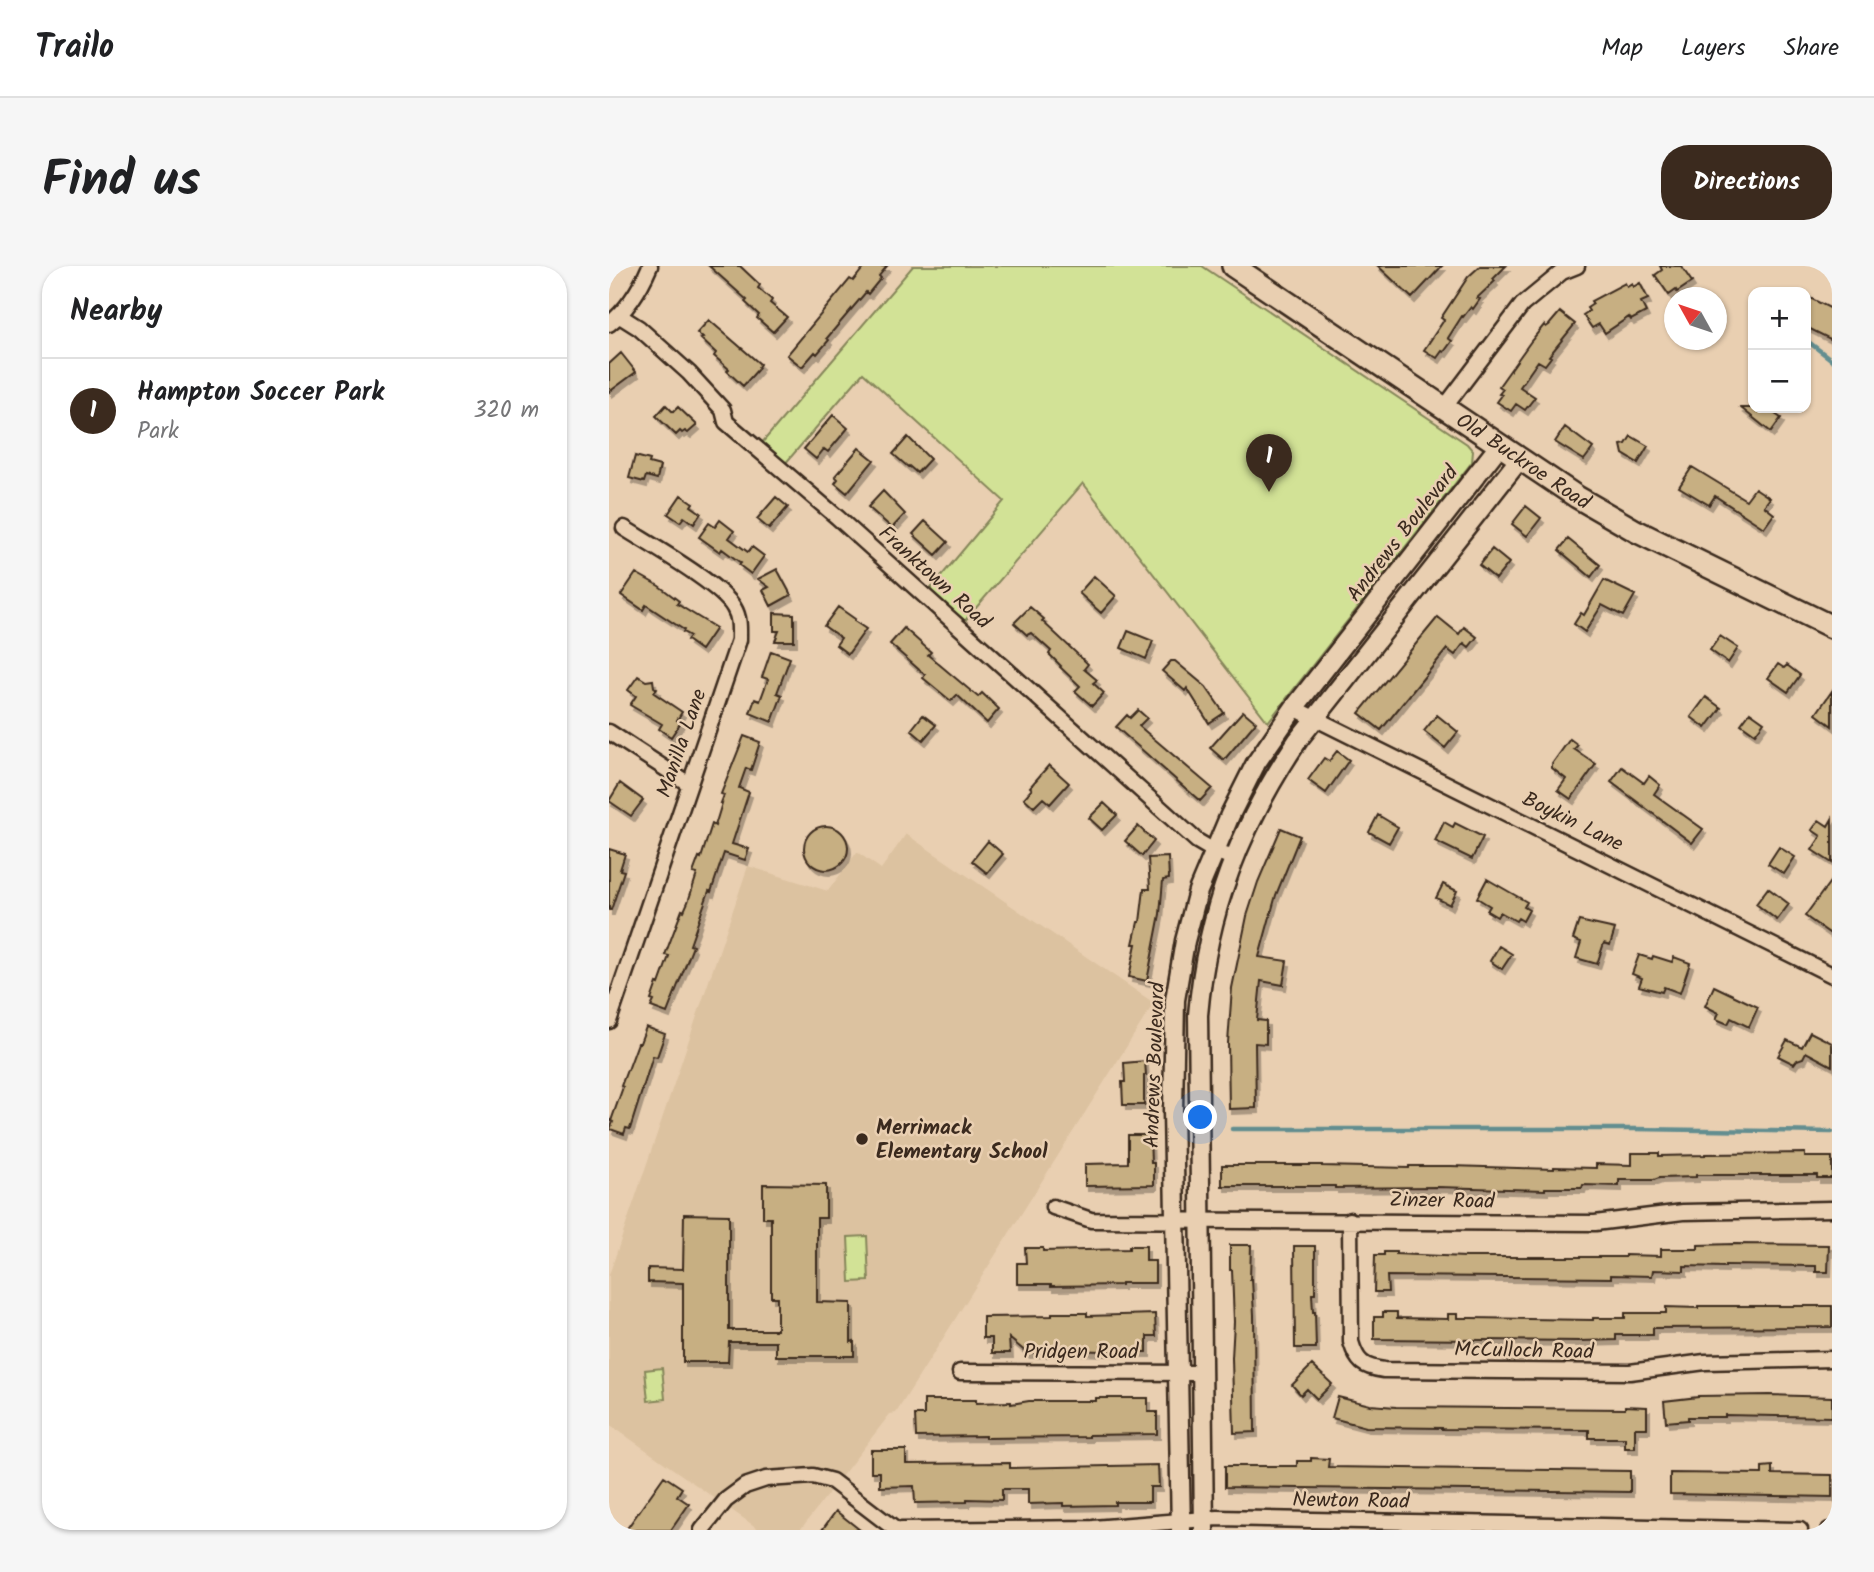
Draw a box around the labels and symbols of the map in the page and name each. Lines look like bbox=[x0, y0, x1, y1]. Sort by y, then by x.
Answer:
north arrow bbox=[1664, 287, 1727, 350]
street label: Old Buckroe Road bbox=[1449, 405, 1597, 520]
pin: 1 bbox=[1246, 434, 1292, 492]
street label: Andrews Boulevard bbox=[1339, 458, 1468, 610]
street label: Franktown Road bbox=[870, 518, 998, 638]
street label: Manilla Lane bbox=[648, 684, 717, 802]
street label: Boykin Lane bbox=[1516, 784, 1629, 861]
street label: Andrews Boulevard bbox=[1136, 981, 1175, 1149]
your location bbox=[1183, 1100, 1217, 1134]
place label: Merrimack Elementary School bbox=[876, 1112, 1048, 1169]
marker: Merrimack Elementary School bbox=[854, 1131, 870, 1147]
street label: Zinzer Road bbox=[1389, 1184, 1495, 1219]
street label: McCulloch Road bbox=[1454, 1334, 1595, 1369]
street label: Pridgen Road bbox=[1024, 1336, 1139, 1369]
street label: Newton Road bbox=[1292, 1484, 1410, 1519]

